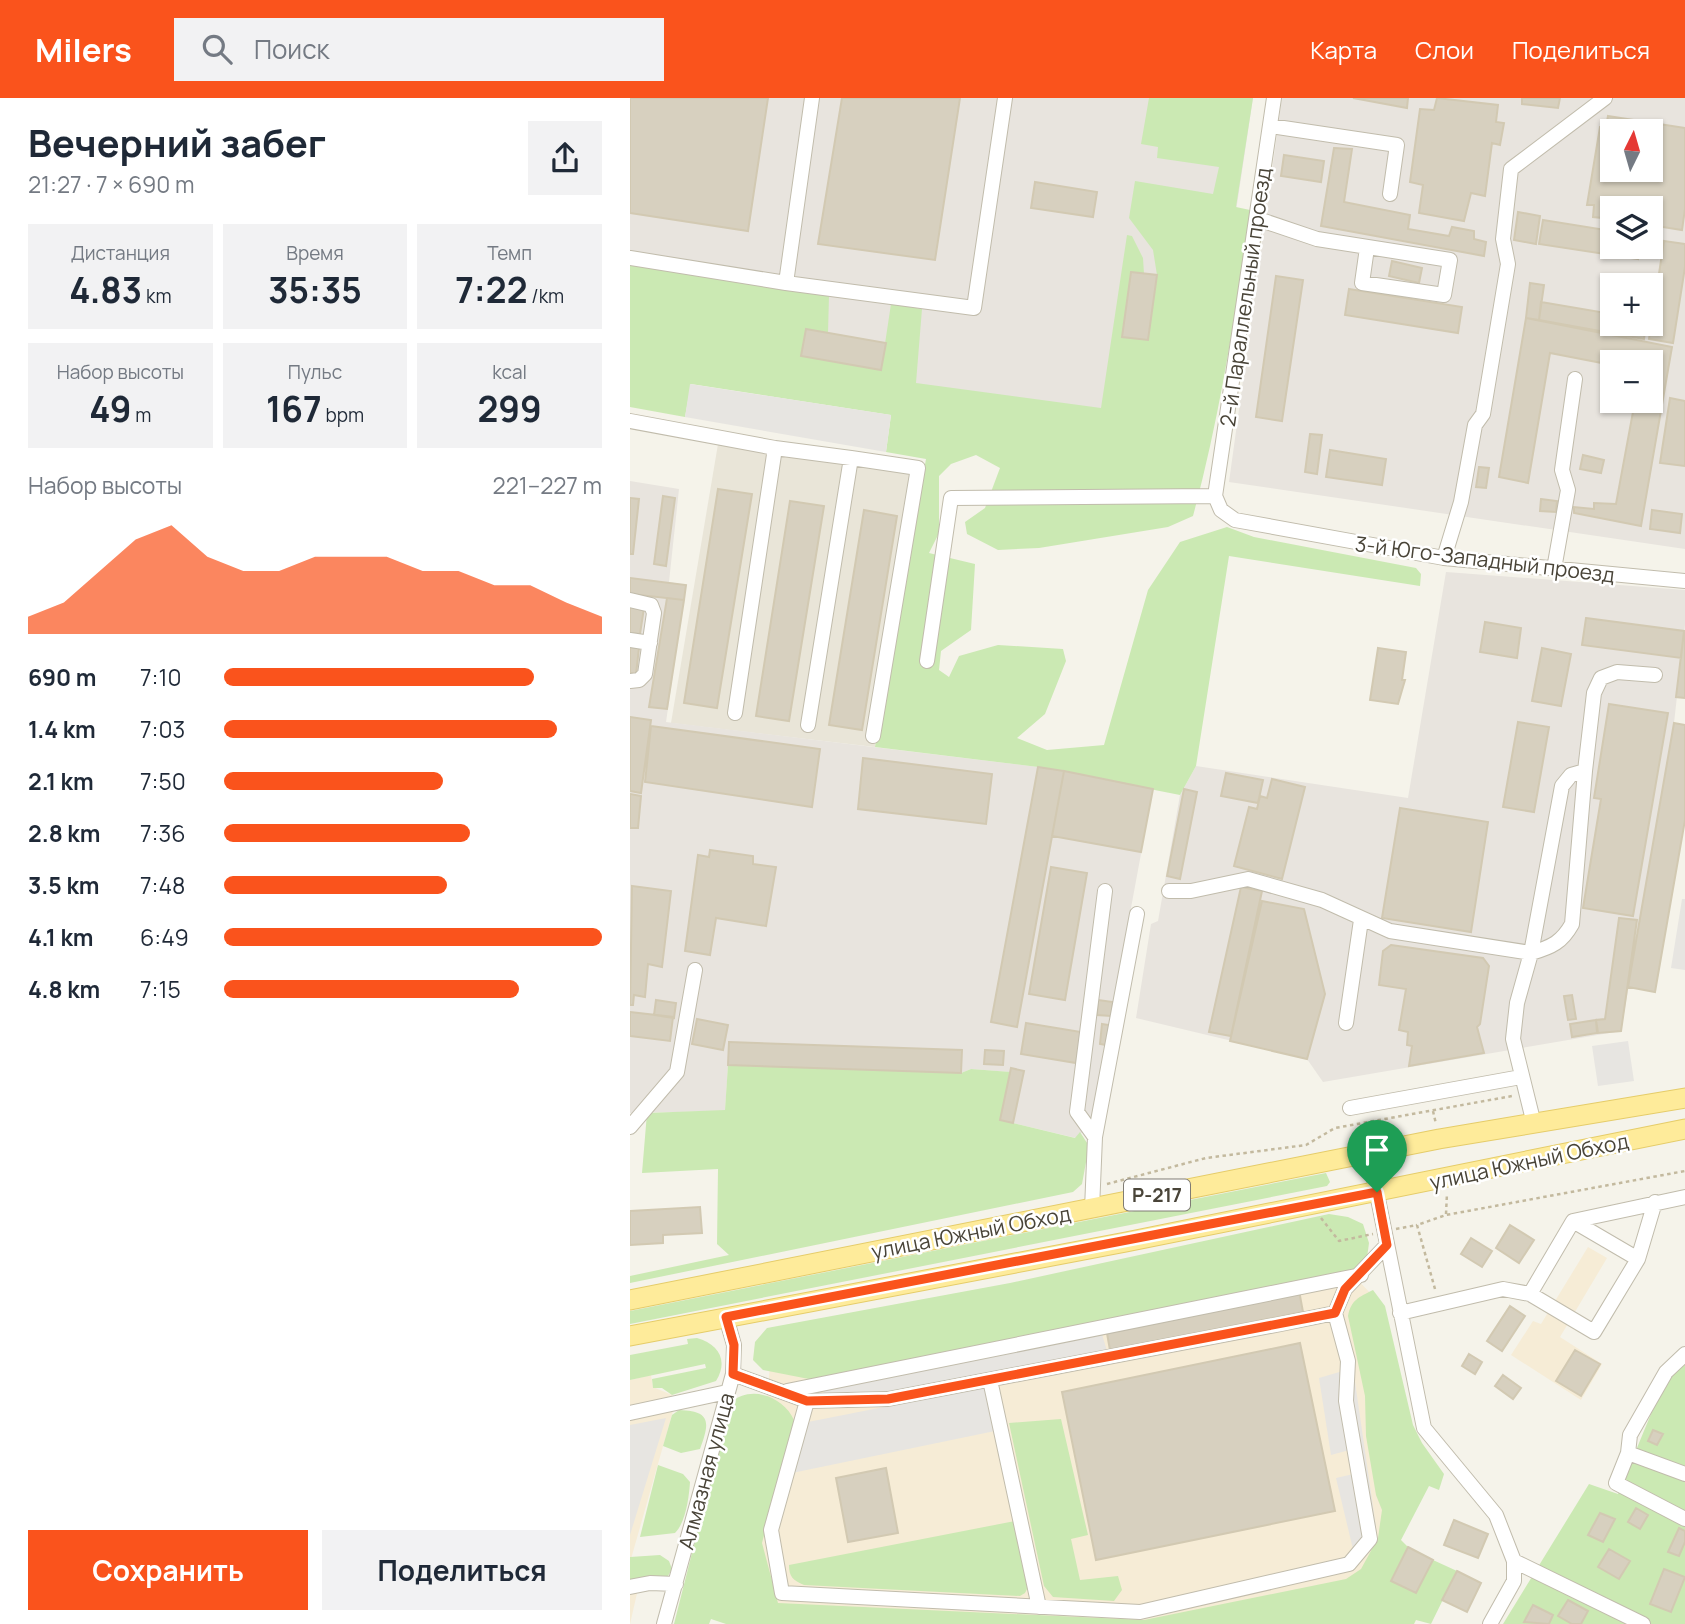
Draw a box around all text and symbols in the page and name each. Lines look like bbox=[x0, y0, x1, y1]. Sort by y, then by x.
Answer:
search box bbox=[174, 18, 664, 81]
text: Milers bbox=[35, 27, 132, 72]
icon: search bbox=[198, 30, 236, 68]
text: Поиск bbox=[254, 31, 329, 67]
text: Карта bbox=[1310, 33, 1377, 66]
text: Слои bbox=[1415, 33, 1474, 66]
text: Поделиться bbox=[1512, 33, 1650, 66]
text: Вечерний забег bbox=[28, 116, 326, 168]
north arrow bbox=[1600, 119, 1662, 182]
map controls bbox=[1600, 119, 1663, 413]
button: share bbox=[528, 121, 602, 195]
street label: 2-й Параллельный проезд bbox=[1213, 166, 1277, 428]
text: 21:27 · 7 × 690 m bbox=[28, 168, 194, 200]
button: layers bbox=[1600, 196, 1663, 259]
text: Дистанция bbox=[71, 240, 170, 266]
text: Время bbox=[286, 240, 344, 266]
text: Темп bbox=[487, 240, 532, 266]
text: 4.83 bbox=[69, 266, 142, 314]
text: 35:35 bbox=[268, 266, 362, 314]
text: 7:22 bbox=[455, 266, 527, 314]
button: + bbox=[1600, 273, 1663, 336]
text: km bbox=[142, 283, 172, 309]
text: /km bbox=[527, 283, 564, 309]
button: − bbox=[1600, 350, 1663, 413]
text: Набор высоты bbox=[57, 359, 184, 385]
text: Пульс bbox=[288, 359, 342, 385]
text: kcal bbox=[492, 359, 527, 385]
text: 49 bbox=[89, 385, 131, 433]
text: 167 bbox=[266, 385, 322, 433]
text: 299 bbox=[477, 385, 542, 433]
text: m bbox=[131, 402, 151, 428]
text: bpm bbox=[322, 402, 364, 428]
text: Набор высоты bbox=[28, 469, 182, 501]
text: 221–227 m bbox=[493, 469, 602, 501]
street label: 3-й Юго-Западный проезд bbox=[1354, 529, 1616, 589]
text: 690 m bbox=[28, 661, 96, 693]
text: 7:10 bbox=[140, 661, 181, 693]
text: 1.4 km bbox=[28, 713, 96, 745]
text: 7:03 bbox=[140, 713, 185, 745]
text: 2.1 km bbox=[28, 765, 94, 797]
text: 7:50 bbox=[140, 765, 186, 797]
text: 2.8 km bbox=[28, 817, 100, 849]
text: 7:36 bbox=[140, 817, 185, 849]
text: 3.5 km bbox=[28, 869, 99, 901]
text: 7:48 bbox=[140, 869, 185, 901]
text: 4.1 km bbox=[28, 921, 93, 953]
text: 6:49 bbox=[140, 921, 189, 953]
text: 4.8 km bbox=[28, 973, 100, 1005]
text: 7:15 bbox=[140, 973, 181, 1005]
pin bbox=[1347, 1120, 1407, 1192]
street label: улица Южный Обход bbox=[1427, 1126, 1631, 1196]
icon: arrive bbox=[1358, 1131, 1396, 1169]
road number: Р-217 bbox=[1124, 1180, 1190, 1210]
street label: улица Южный Обход bbox=[869, 1199, 1073, 1265]
street label: Алмазная улица bbox=[672, 1389, 740, 1553]
button: Сохранить bbox=[28, 1530, 308, 1610]
button: Поделиться bbox=[322, 1530, 602, 1610]

